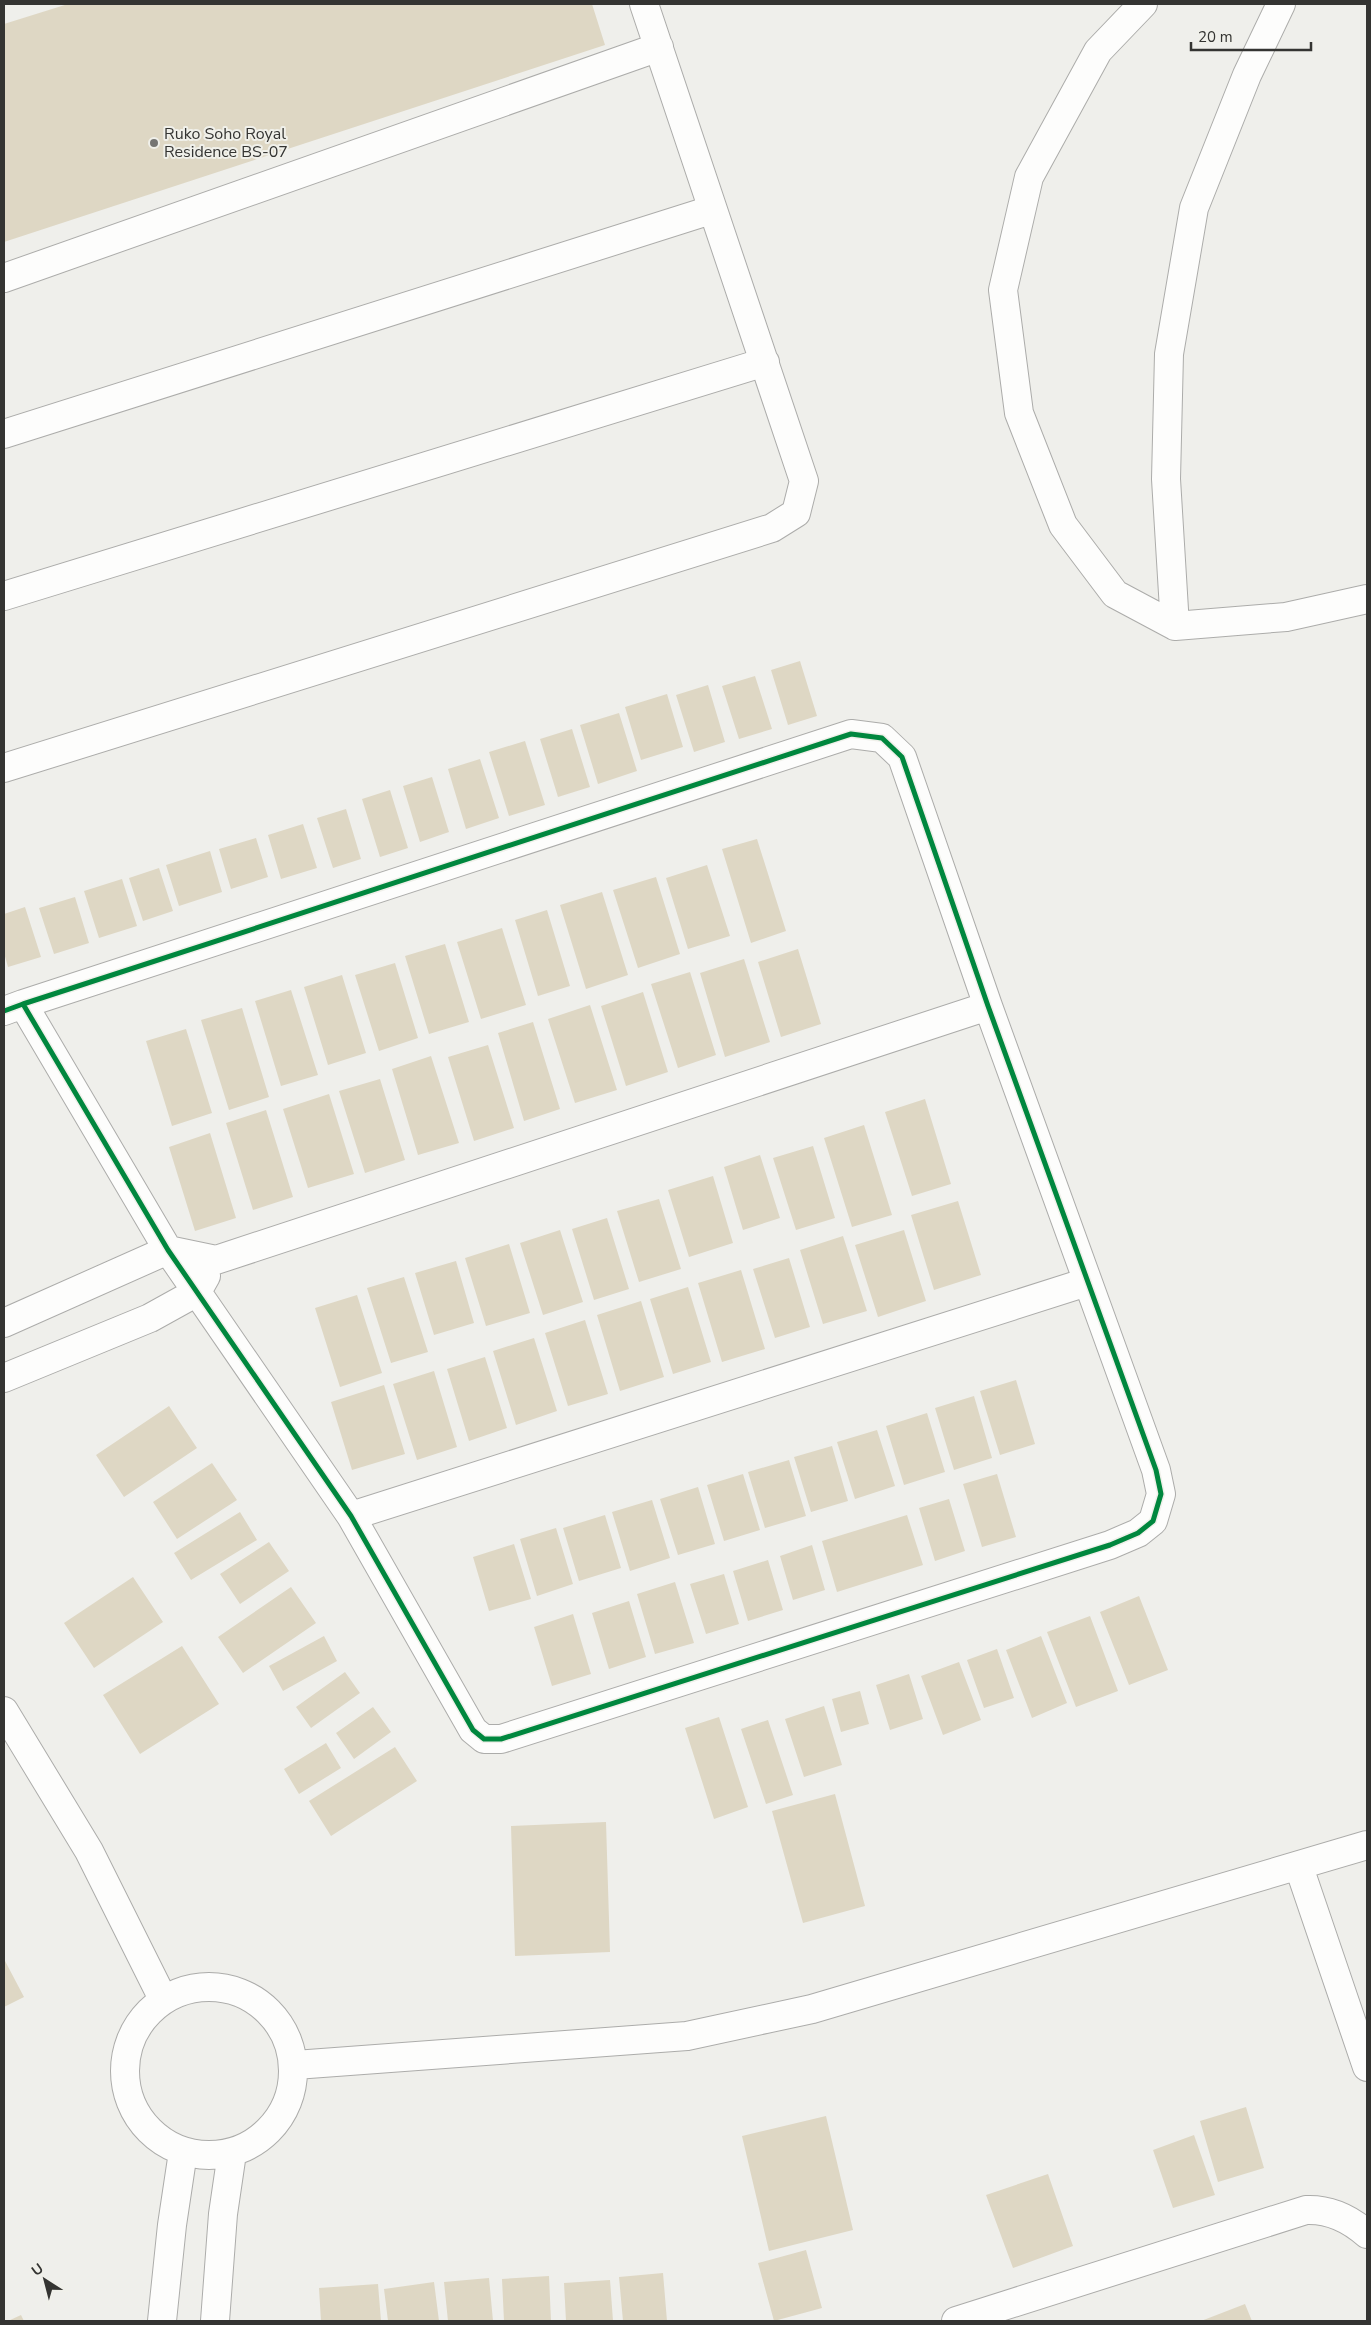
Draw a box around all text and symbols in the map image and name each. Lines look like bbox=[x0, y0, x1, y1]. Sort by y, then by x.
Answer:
scale bar bbox=[1191, 20, 1311, 52]
text: 20 m bbox=[1198, 27, 1233, 47]
place label: Ruko Soho Royal Residence BS-07 bbox=[164, 123, 288, 163]
marker: Ruko Soho Royal Residence BS-07 bbox=[148, 137, 160, 149]
north arrow bbox=[20, 2255, 70, 2305]
text: U bbox=[28, 2259, 47, 2281]

